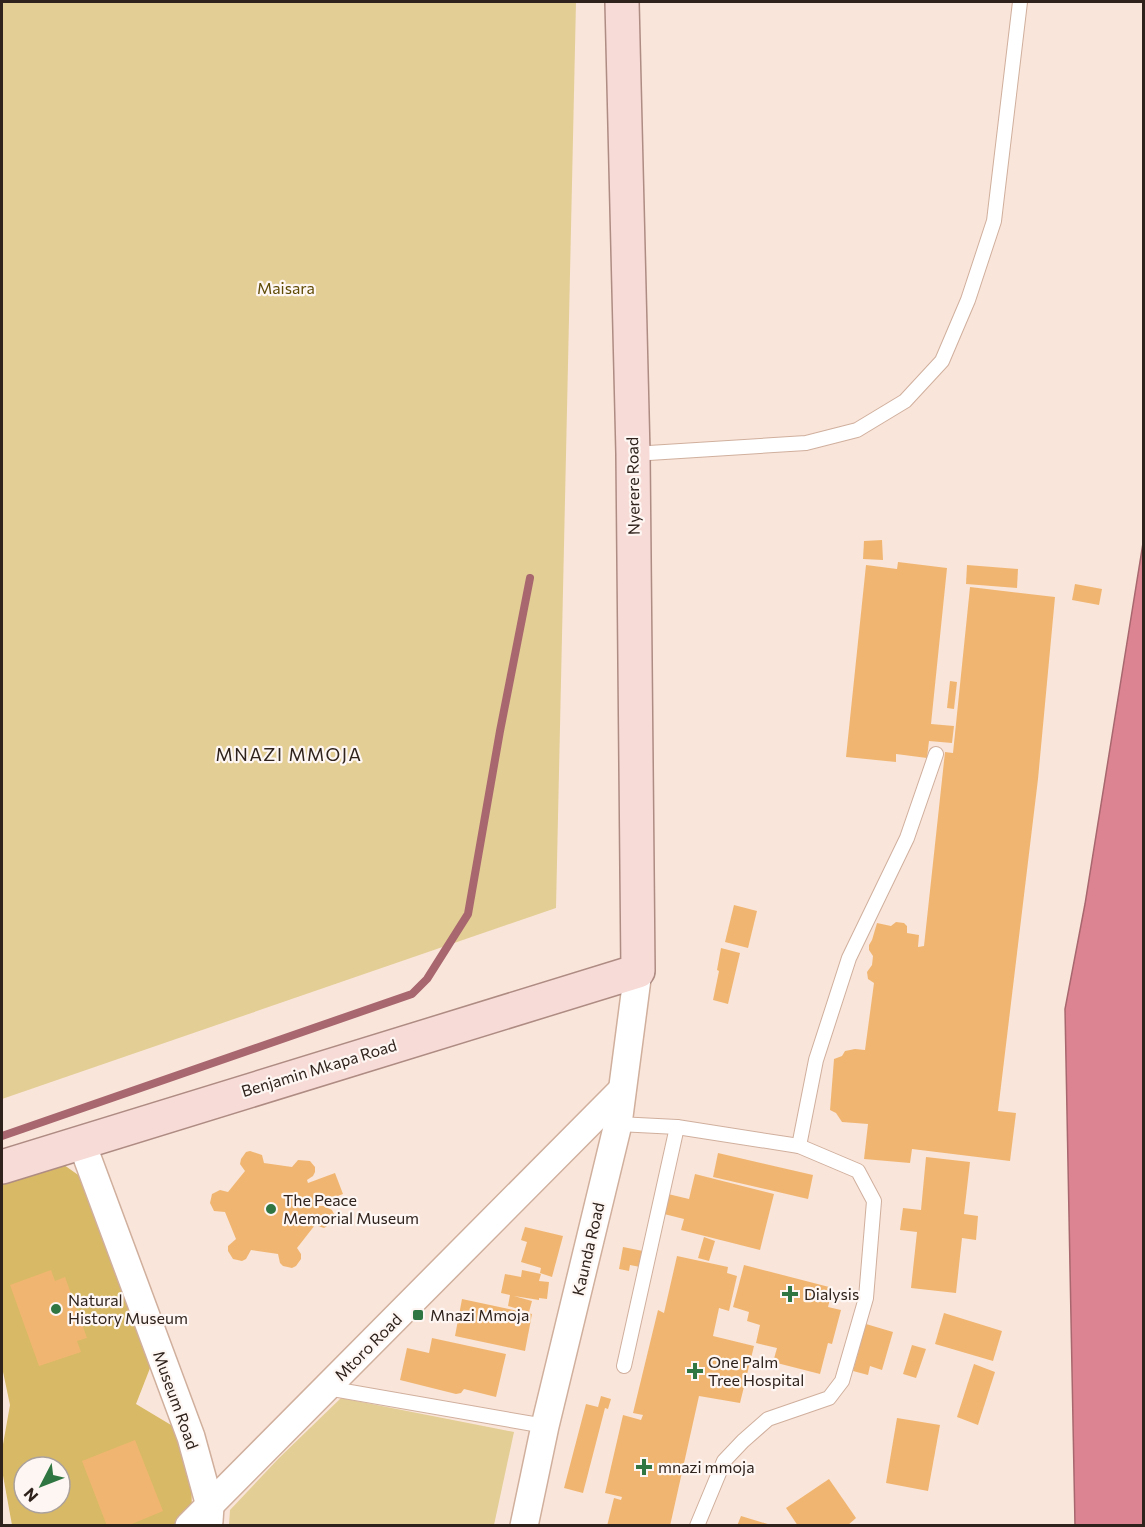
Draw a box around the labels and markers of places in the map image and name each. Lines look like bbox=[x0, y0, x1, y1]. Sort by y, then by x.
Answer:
place label: The Peace Memorial Museum bbox=[283, 1190, 419, 1227]
marker: The Peace Memorial Museum bbox=[264, 1202, 278, 1216]
place label: Dialysis bbox=[804, 1284, 859, 1303]
marker: Dialysis bbox=[781, 1285, 799, 1303]
place label: Natural History Museum bbox=[68, 1290, 188, 1327]
marker: Natural History Museum bbox=[49, 1302, 63, 1316]
place label: Mnazi Mmoja bbox=[430, 1305, 529, 1324]
marker: Mnazi Mmoja bbox=[411, 1308, 425, 1322]
place label: One Palm Tree Hospital bbox=[708, 1352, 804, 1389]
marker: One Palm Tree Hospital bbox=[686, 1362, 704, 1380]
place label: mnazi mmoja bbox=[658, 1457, 755, 1476]
marker: mnazi mmoja bbox=[635, 1458, 653, 1476]

